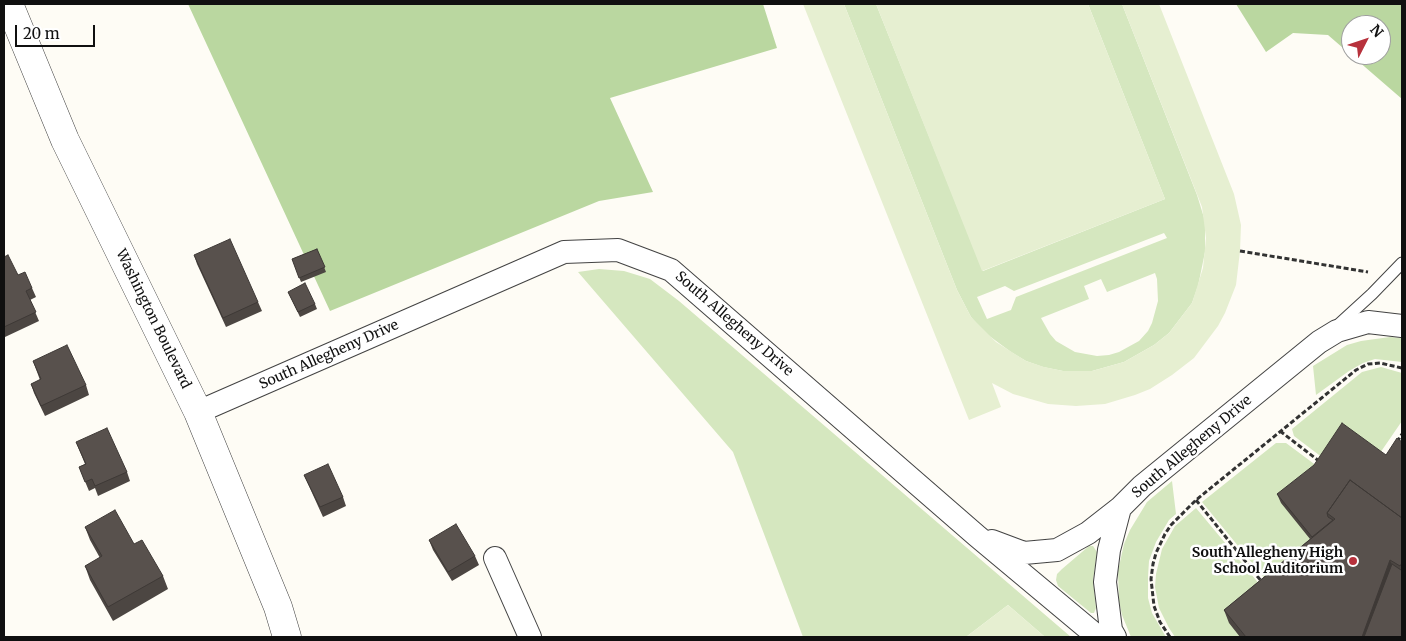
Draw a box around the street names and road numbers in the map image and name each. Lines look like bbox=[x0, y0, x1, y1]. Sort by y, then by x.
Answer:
street label: Washington Boulevard bbox=[112, 247, 194, 391]
street label: South Allegheny Drive bbox=[672, 268, 796, 380]
street label: South Allegheny Drive bbox=[257, 317, 401, 393]
street label: South Allegheny Drive bbox=[1129, 392, 1255, 502]

